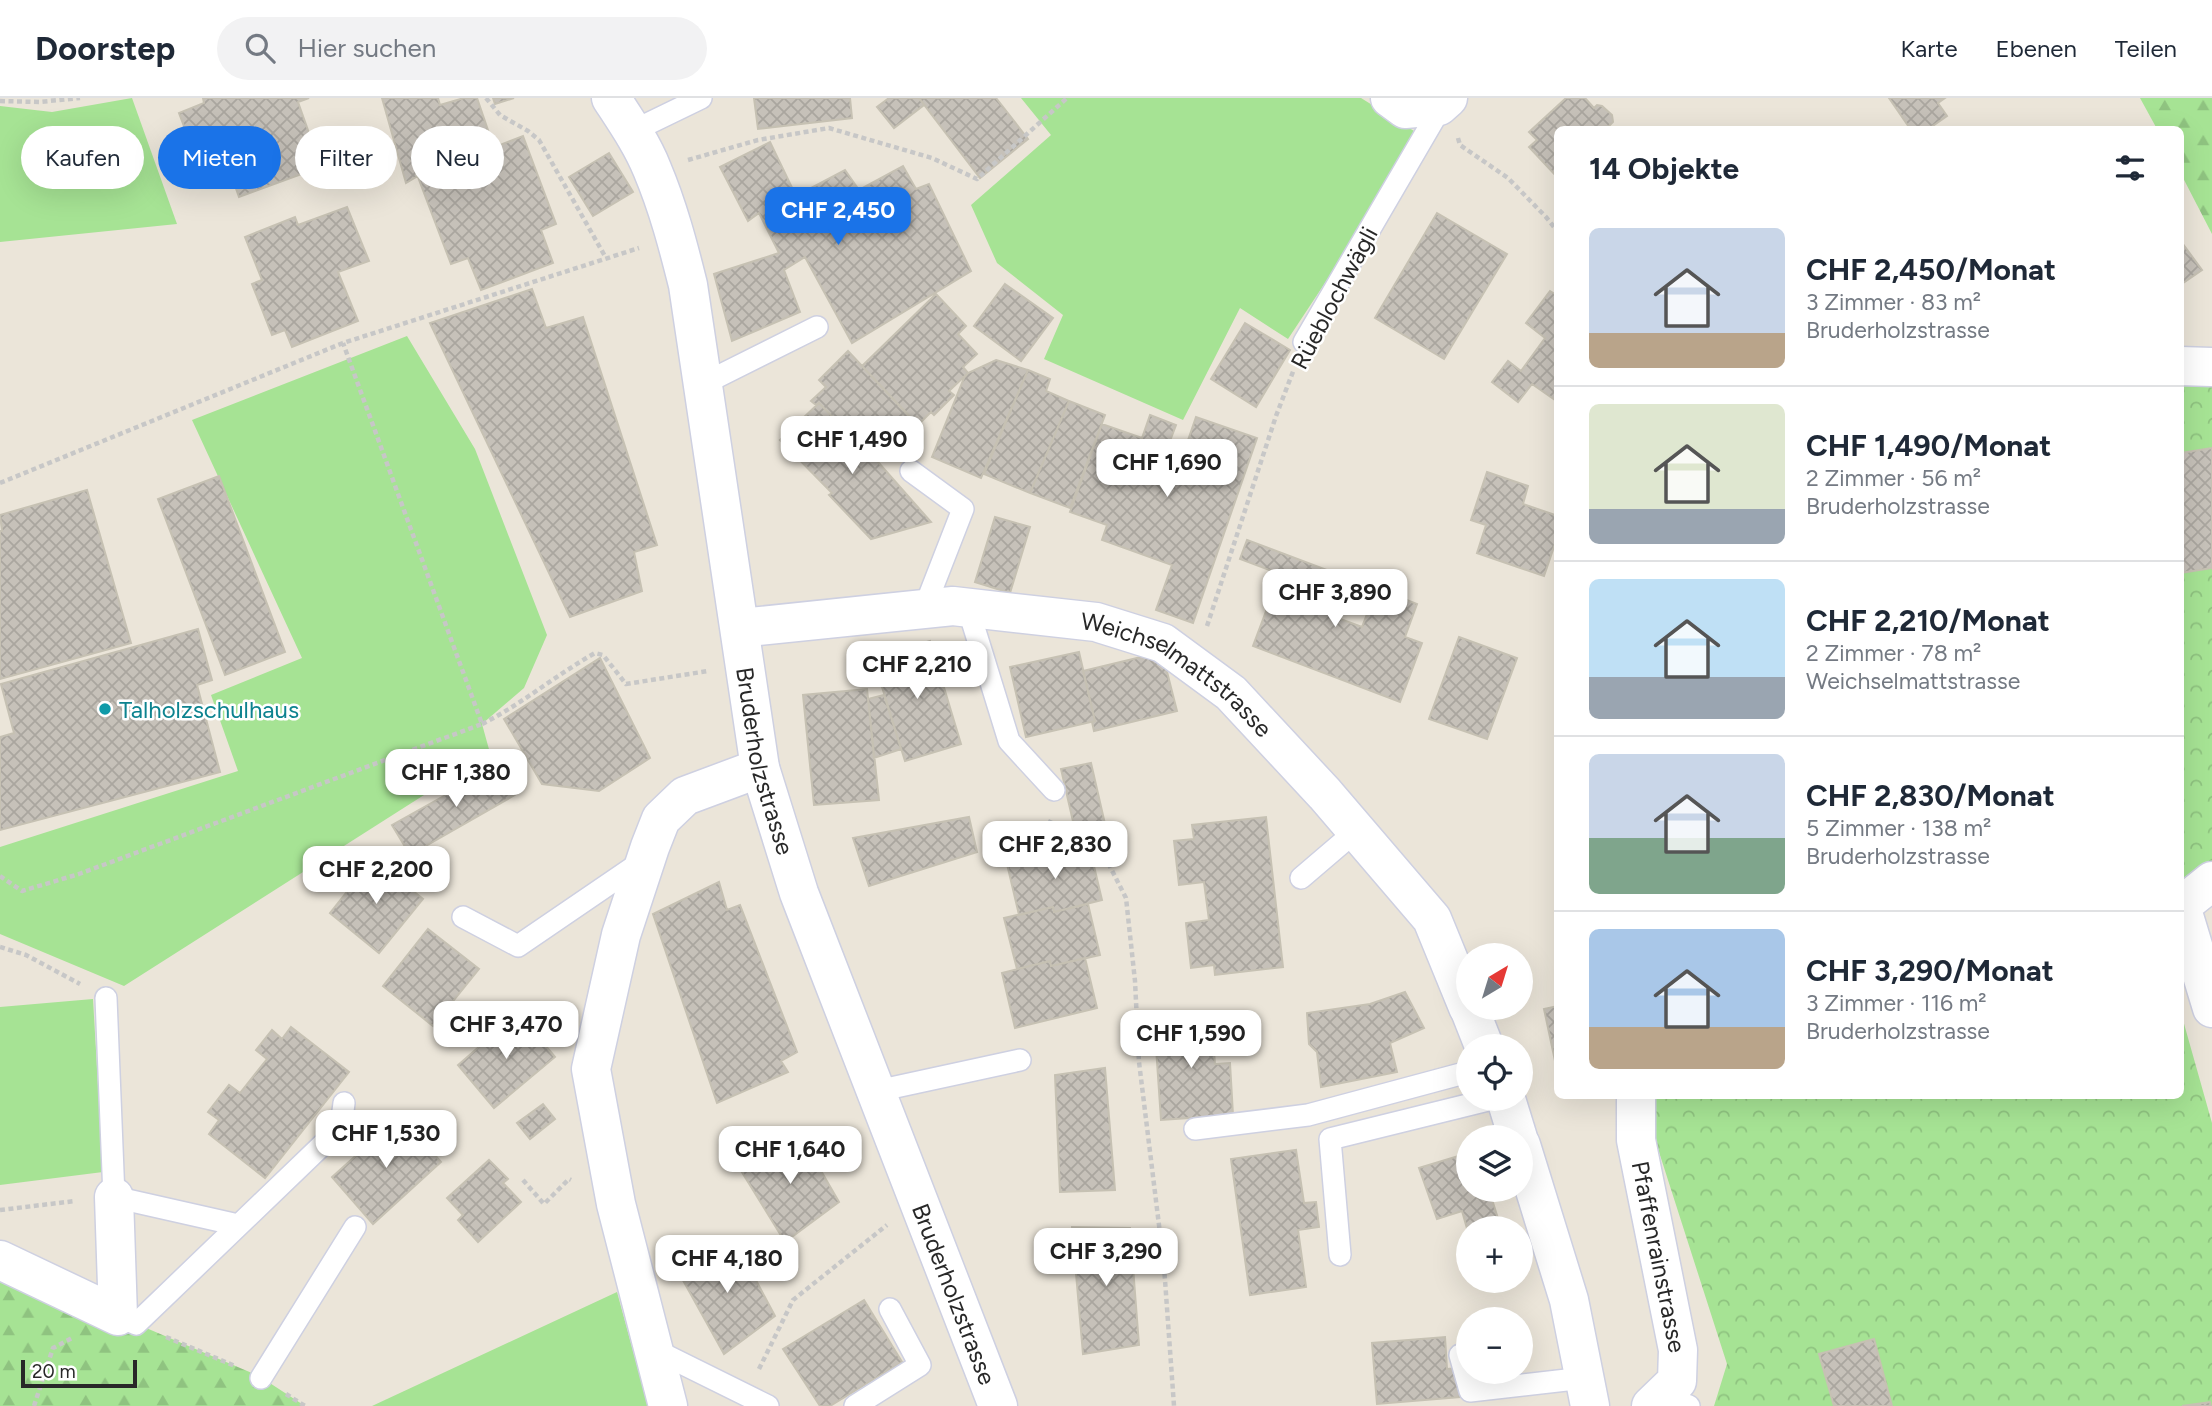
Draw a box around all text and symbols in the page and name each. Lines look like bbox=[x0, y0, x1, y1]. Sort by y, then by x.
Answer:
search box bbox=[217, 17, 707, 80]
text: Doorstep bbox=[35, 29, 175, 68]
icon: search bbox=[241, 29, 279, 67]
text: Hier suchen bbox=[297, 32, 436, 64]
text: Karte bbox=[1901, 34, 1958, 63]
text: Ebenen bbox=[1996, 34, 2077, 63]
text: Teilen bbox=[2115, 34, 2177, 63]
chip: Kaufen bbox=[21, 126, 144, 189]
chip: Mieten bbox=[158, 126, 281, 189]
chip: Filter bbox=[295, 126, 397, 189]
chip: Neu bbox=[411, 126, 504, 189]
icon: filters bbox=[2111, 149, 2149, 187]
text: 14 Objekte bbox=[1589, 150, 1739, 187]
pin: CHF 2,450 bbox=[758, 188, 918, 247]
text: CHF 2,450 bbox=[781, 196, 895, 224]
street label: Rüeblochwägli bbox=[1284, 222, 1384, 374]
text: CHF 2,450/Monat bbox=[1806, 251, 2056, 288]
icon: home bbox=[1645, 256, 1729, 340]
text: 3 Zimmer · 83 m² bbox=[1806, 288, 1981, 316]
text: Bruderholzstrasse bbox=[1806, 316, 1990, 344]
pin: CHF 1,490 bbox=[772, 416, 932, 476]
text: CHF 1,490 bbox=[797, 425, 907, 453]
text: CHF 1,490/Monat bbox=[1806, 427, 2051, 464]
icon: home bbox=[1645, 432, 1729, 516]
pin: CHF 1,690 bbox=[1087, 440, 1247, 499]
text: CHF 1,690 bbox=[1112, 448, 1222, 476]
text: 2 Zimmer · 56 m² bbox=[1806, 464, 1981, 492]
text: Bruderholzstrasse bbox=[1806, 492, 1990, 520]
pin: CHF 3,890 bbox=[1255, 570, 1415, 629]
text: CHF 3,890 bbox=[1278, 578, 1392, 606]
text: CHF 2,210/Monat bbox=[1806, 602, 2050, 639]
street label: Weichselmattstrasse bbox=[1080, 606, 1279, 743]
icon: home bbox=[1645, 607, 1729, 691]
text: 2 Zimmer · 78 m² bbox=[1806, 639, 1981, 667]
pin: CHF 2,210 bbox=[837, 642, 997, 701]
text: CHF 2,210 bbox=[862, 650, 972, 678]
street label: Bruderholzstrasse bbox=[731, 665, 801, 858]
text: Weichselmattstrasse bbox=[1806, 667, 2020, 695]
place label: Talholzschulhaus bbox=[119, 695, 299, 724]
marker: Talholzschulhaus bbox=[97, 701, 113, 717]
pin: CHF 1,380 bbox=[376, 750, 536, 809]
text: CHF 1,380 bbox=[401, 758, 511, 786]
text: CHF 2,830/Monat bbox=[1806, 777, 2055, 814]
icon: home bbox=[1645, 782, 1729, 866]
text: 5 Zimmer · 138 m² bbox=[1806, 814, 1991, 842]
pin: CHF 2,830 bbox=[975, 822, 1135, 881]
text: CHF 2,830 bbox=[998, 830, 1112, 858]
text: Bruderholzstrasse bbox=[1806, 842, 1990, 870]
pin: CHF 2,200 bbox=[296, 846, 456, 906]
text: CHF 2,200 bbox=[319, 855, 433, 883]
north arrow bbox=[1456, 943, 1533, 1020]
map controls bbox=[1456, 943, 1533, 1384]
text: CHF 3,290/Monat bbox=[1806, 952, 2054, 989]
icon: home bbox=[1645, 957, 1729, 1041]
text: 3 Zimmer · 116 m² bbox=[1806, 989, 1987, 1017]
pin: CHF 3,470 bbox=[426, 1002, 586, 1061]
text: CHF 3,470 bbox=[449, 1010, 563, 1038]
pin: CHF 1,590 bbox=[1111, 1010, 1271, 1070]
text: Bruderholzstrasse bbox=[1806, 1017, 1990, 1045]
text: CHF 1,590 bbox=[1136, 1019, 1246, 1047]
button: locate bbox=[1456, 1034, 1533, 1111]
pin: CHF 1,530 bbox=[306, 1110, 466, 1170]
text: CHF 1,530 bbox=[332, 1119, 440, 1147]
button: layers bbox=[1456, 1125, 1533, 1202]
pin: CHF 1,640 bbox=[710, 1126, 870, 1186]
text: CHF 1,640 bbox=[735, 1135, 845, 1163]
street label: Pfaffenrainstrasse bbox=[1626, 1158, 1693, 1355]
street label: Bruderholzstrasse bbox=[906, 1199, 1003, 1389]
button: + bbox=[1456, 1216, 1533, 1293]
pin: CHF 3,290 bbox=[1026, 1228, 1186, 1288]
pin: CHF 4,180 bbox=[647, 1236, 807, 1295]
text: CHF 3,290 bbox=[1050, 1237, 1162, 1265]
text: CHF 4,180 bbox=[671, 1244, 783, 1272]
button: − bbox=[1456, 1307, 1533, 1384]
scale bar bbox=[21, 1357, 136, 1389]
text: 20 m bbox=[32, 1360, 76, 1383]

